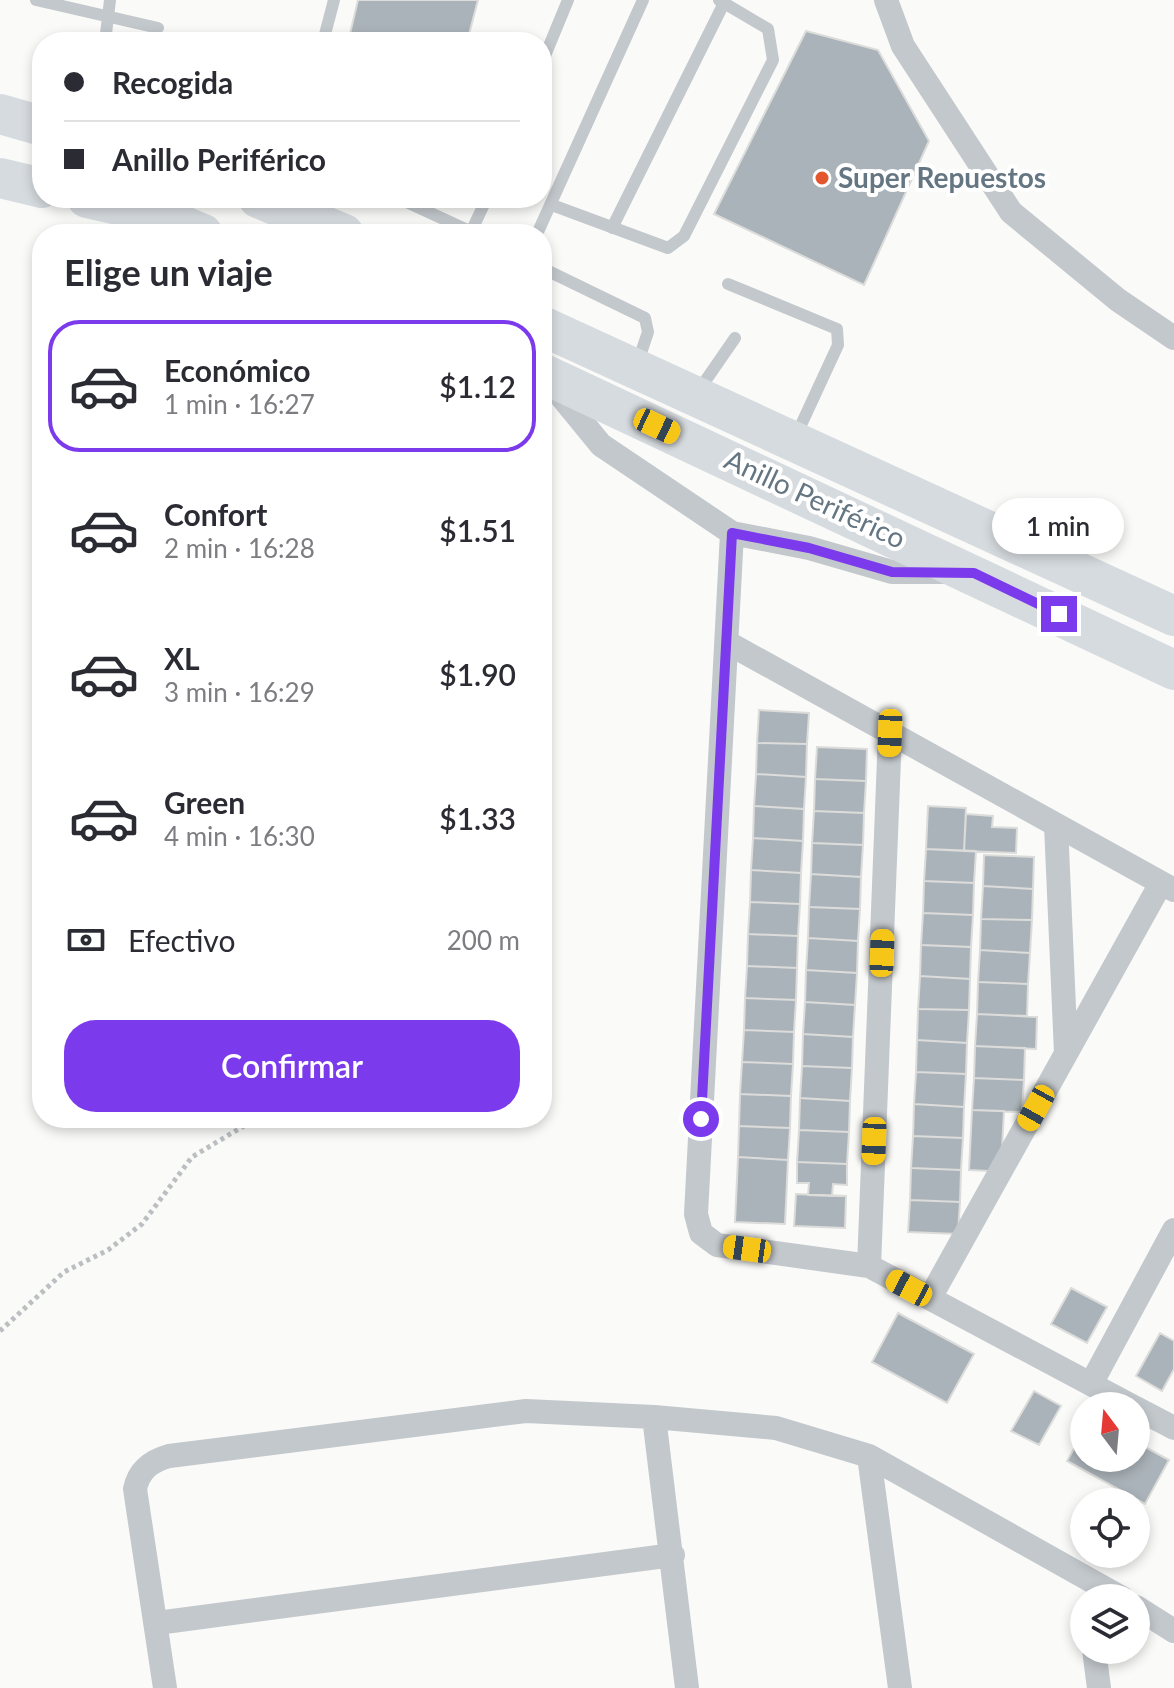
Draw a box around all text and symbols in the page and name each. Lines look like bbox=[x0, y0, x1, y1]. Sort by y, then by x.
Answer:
text: Recogida bbox=[112, 64, 233, 100]
text: Anillo Periférico bbox=[112, 141, 326, 177]
place label: Super Repuestos bbox=[838, 160, 1046, 194]
marker: Super Repuestos bbox=[813, 169, 831, 187]
text: Elige un viaje bbox=[64, 250, 273, 294]
icon: car bbox=[68, 350, 140, 422]
text: Económico bbox=[164, 352, 310, 388]
text: $1.12 bbox=[439, 368, 516, 404]
text: 1 min · 16:27 bbox=[164, 388, 315, 420]
car bbox=[630, 405, 684, 447]
street label: Anillo Periférico bbox=[720, 441, 911, 555]
icon: car bbox=[68, 494, 140, 566]
text: Confort bbox=[164, 496, 267, 532]
callout: 1 min bbox=[993, 498, 1125, 554]
text: 1 min bbox=[1026, 510, 1090, 542]
text: $1.51 bbox=[439, 512, 516, 548]
text: 2 min · 16:28 bbox=[164, 532, 315, 564]
route end bbox=[1041, 596, 1077, 632]
icon: car bbox=[68, 638, 140, 710]
text: XL bbox=[164, 640, 200, 676]
text: $1.90 bbox=[439, 656, 516, 692]
text: 3 min · 16:29 bbox=[164, 676, 315, 708]
car bbox=[877, 709, 903, 757]
icon: car bbox=[68, 782, 140, 854]
text: Green bbox=[164, 784, 245, 820]
text: $1.33 bbox=[439, 800, 516, 836]
text: 4 min · 16:30 bbox=[164, 820, 315, 852]
icon: cash bbox=[64, 918, 108, 962]
text: Efectivo bbox=[128, 922, 235, 958]
text: 200 m bbox=[447, 924, 520, 956]
car bbox=[869, 929, 895, 977]
button: Confirmar bbox=[64, 1020, 520, 1112]
car bbox=[1014, 1081, 1058, 1135]
route start bbox=[683, 1101, 719, 1137]
car bbox=[861, 1117, 887, 1165]
car bbox=[722, 1234, 772, 1264]
car bbox=[882, 1266, 936, 1310]
north arrow bbox=[1070, 1392, 1150, 1472]
map controls bbox=[1070, 1392, 1150, 1664]
button: locate bbox=[1070, 1488, 1150, 1568]
button: layers bbox=[1070, 1584, 1150, 1664]

